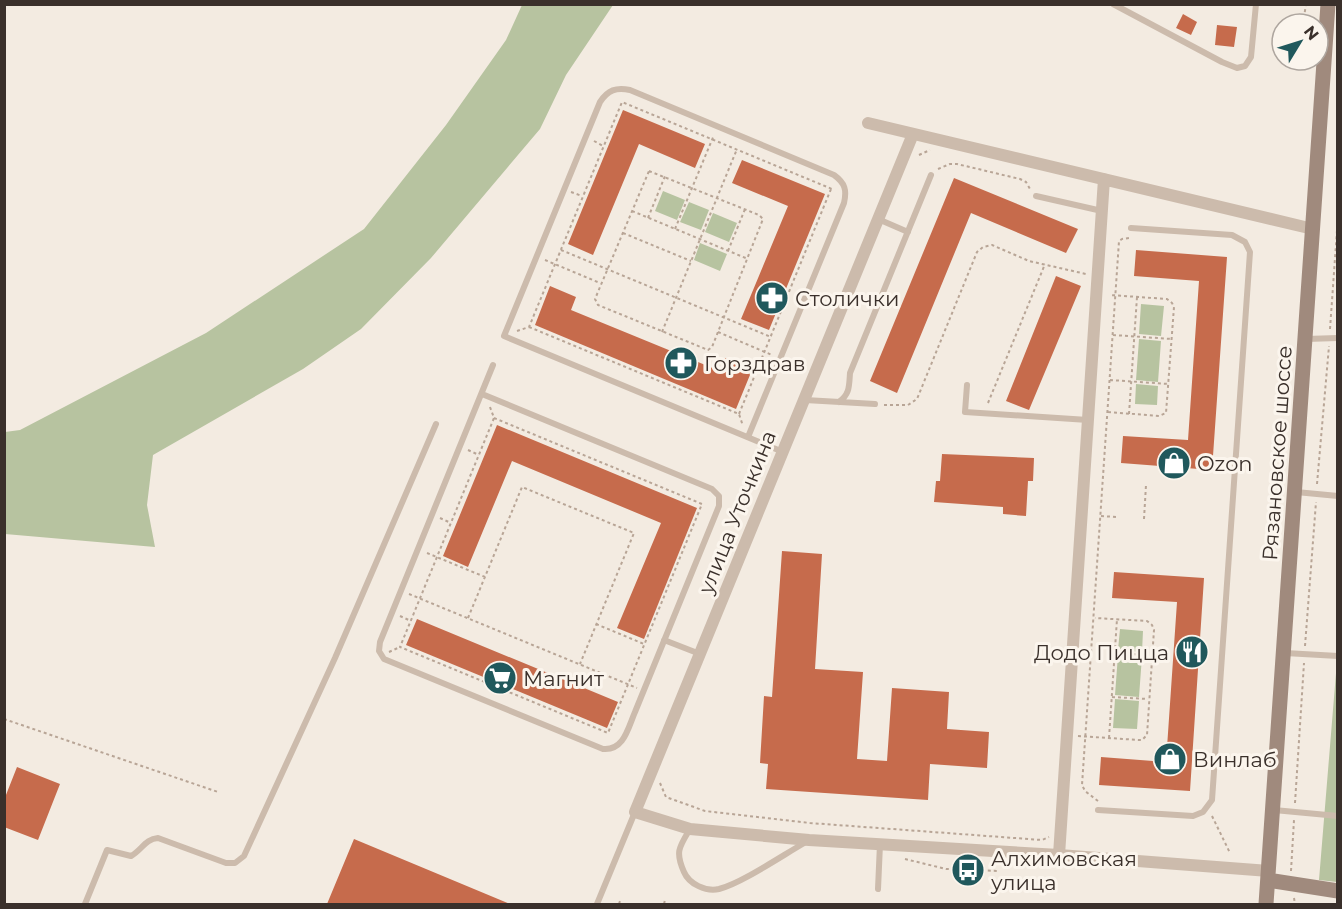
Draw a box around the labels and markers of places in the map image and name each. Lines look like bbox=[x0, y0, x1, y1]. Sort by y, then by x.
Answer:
pharmacy icon: Столички bbox=[754, 280, 790, 316]
place label: Столички bbox=[795, 286, 899, 311]
pharmacy icon: Горздрав bbox=[663, 345, 699, 381]
place label: Горздрав bbox=[704, 351, 805, 376]
shop icon: Ozon bbox=[1156, 445, 1192, 481]
place label: Ozon bbox=[1197, 451, 1253, 476]
restaurant icon: Додо Пицца bbox=[1174, 634, 1210, 670]
place label: Додо Пицца bbox=[1034, 640, 1169, 665]
supermarket icon: Магнит bbox=[482, 660, 518, 696]
place label: Магнит bbox=[523, 666, 604, 691]
shop icon: Винлаб bbox=[1152, 741, 1188, 777]
place label: Винлаб bbox=[1193, 747, 1277, 772]
place label: Алхимовская улица bbox=[990, 846, 1137, 895]
bus stop icon: Алхимовская улица bbox=[950, 852, 986, 888]

